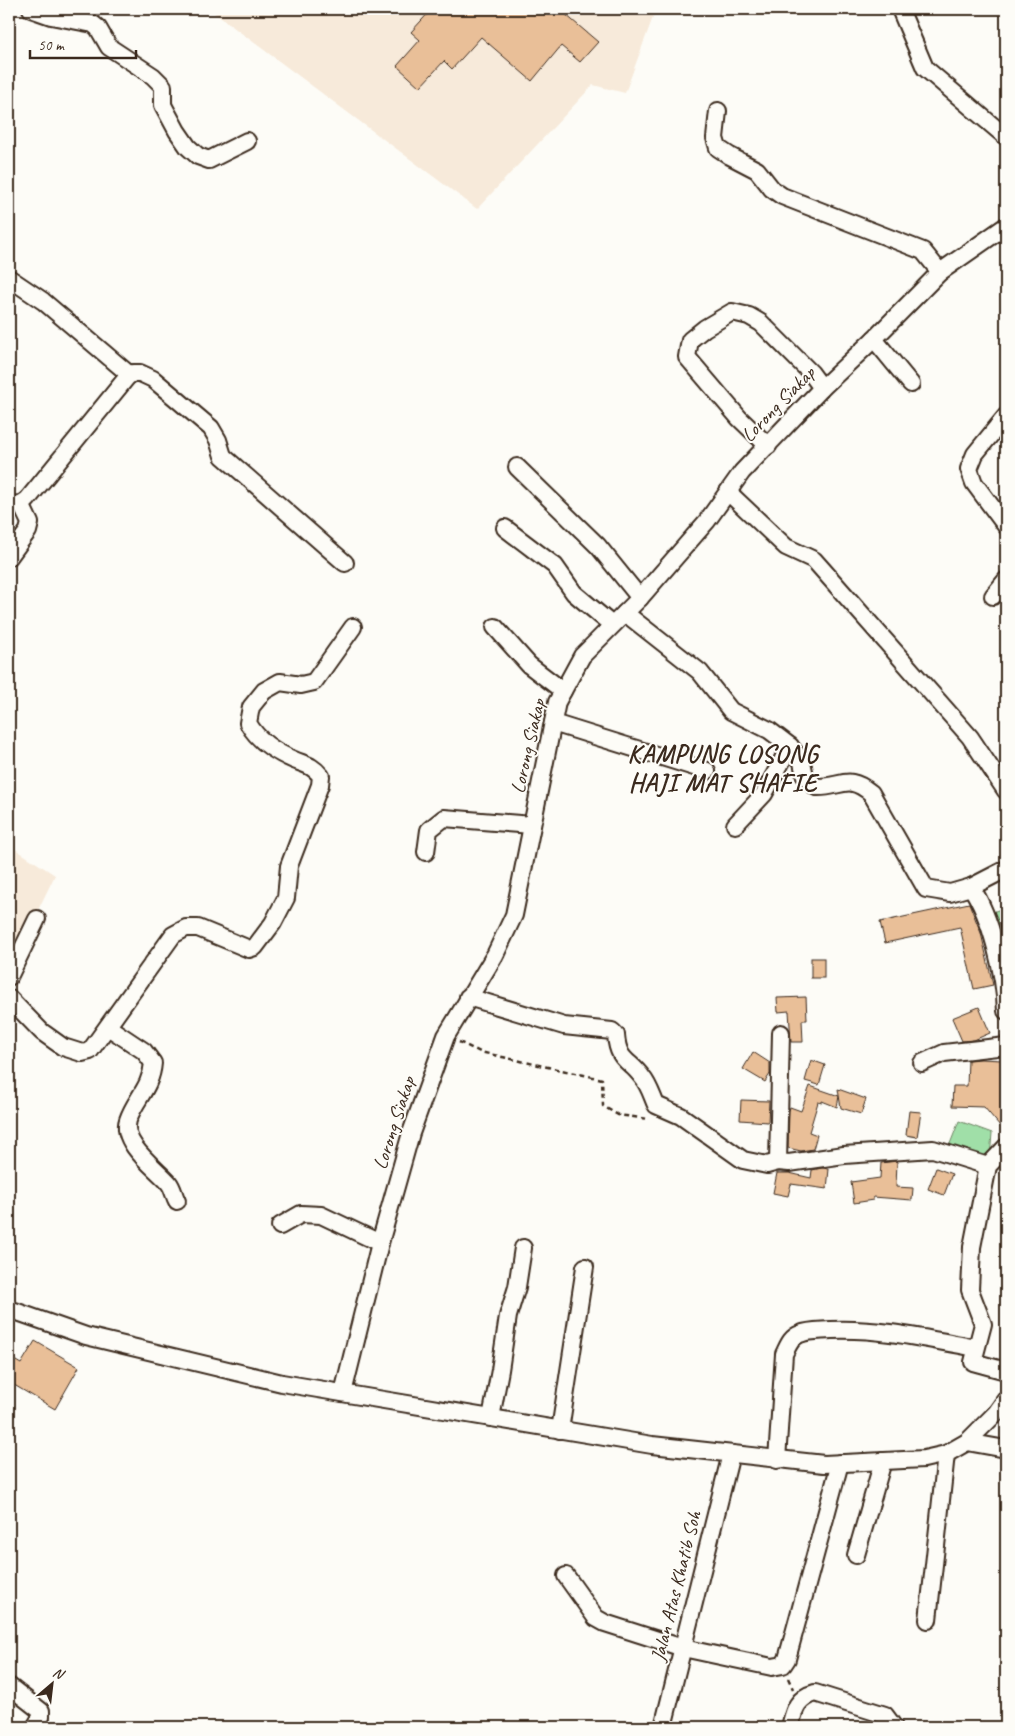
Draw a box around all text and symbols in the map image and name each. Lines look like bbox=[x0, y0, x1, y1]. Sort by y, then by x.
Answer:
scale bar bbox=[30, 28, 136, 60]
text: 50 m bbox=[38, 36, 65, 55]
street label: Lorong Siakap bbox=[736, 360, 821, 447]
street label: Lorong Siakap bbox=[505, 695, 551, 796]
district label: KAMPUNG LOSONG HAJI MAT SHAFIE bbox=[627, 738, 821, 799]
street label: Lorong Siakap bbox=[367, 1072, 421, 1172]
street label: Jalan Atas Khatib Soh bbox=[645, 1507, 707, 1665]
north arrow bbox=[28, 1658, 78, 1708]
text: N bbox=[50, 1663, 68, 1684]

